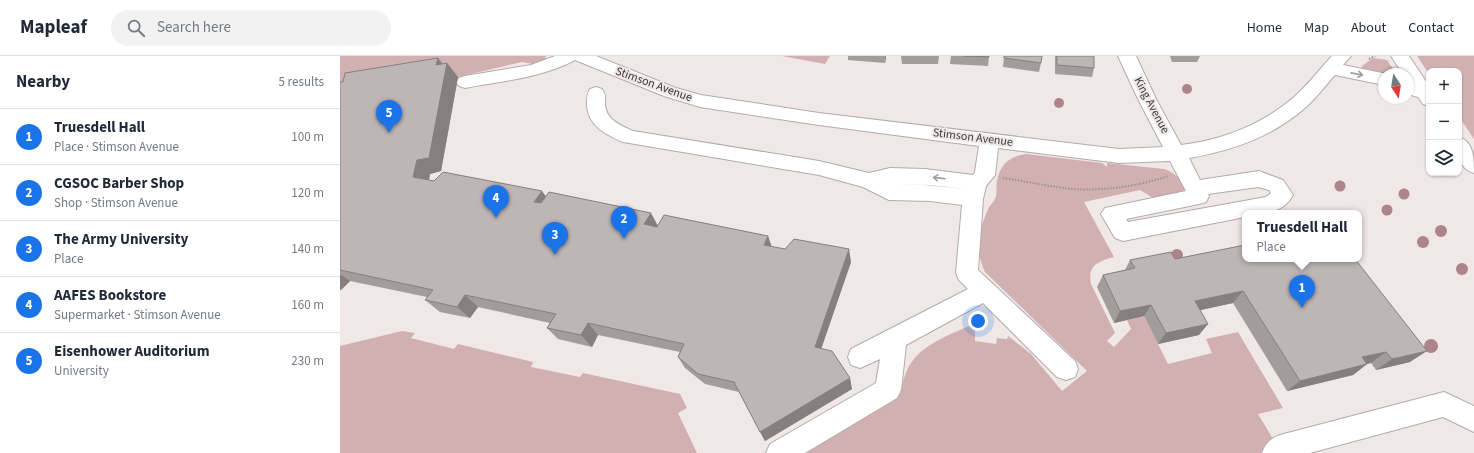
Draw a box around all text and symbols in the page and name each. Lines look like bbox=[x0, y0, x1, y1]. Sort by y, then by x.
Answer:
search box bbox=[111, 10, 391, 46]
text: Mapleaf bbox=[20, 14, 87, 41]
icon: search bbox=[125, 17, 147, 39]
text: Search here bbox=[157, 17, 231, 38]
text: Home bbox=[1247, 18, 1282, 38]
text: Map bbox=[1304, 18, 1329, 38]
text: About bbox=[1351, 18, 1386, 38]
text: Contact bbox=[1408, 18, 1454, 38]
street label: Stimson Avenue bbox=[613, 63, 695, 106]
north arrow bbox=[1378, 68, 1414, 104]
map controls bbox=[1426, 68, 1462, 176]
button: + bbox=[1426, 68, 1462, 104]
text: Nearby bbox=[16, 70, 70, 94]
one-way arrow bbox=[1350, 70, 1363, 78]
text: 5 results bbox=[279, 73, 324, 91]
street label: King Avenue bbox=[1130, 74, 1174, 137]
pin: 5 bbox=[376, 100, 402, 133]
button: − bbox=[1426, 104, 1462, 140]
text: Truesdell Hall bbox=[54, 117, 145, 138]
street label: Stimson Avenue bbox=[932, 124, 1014, 151]
text: 1 bbox=[26, 128, 32, 146]
text: 100 m bbox=[291, 128, 324, 146]
text: Place · Stimson Avenue bbox=[54, 138, 179, 156]
button: layers bbox=[1426, 140, 1462, 176]
text: CGSOC Barber Shop bbox=[54, 173, 184, 194]
one-way arrow bbox=[933, 174, 946, 182]
text: 2 bbox=[26, 184, 32, 202]
text: 120 m bbox=[291, 184, 324, 202]
pin: 4 bbox=[483, 185, 509, 218]
text: Shop · Stimson Avenue bbox=[54, 194, 178, 212]
pin: 2 bbox=[611, 206, 637, 239]
popup bbox=[1242, 210, 1362, 262]
text: Truesdell Hall bbox=[1256, 217, 1348, 238]
pin: 3 bbox=[542, 222, 568, 255]
text: The Army University bbox=[54, 229, 188, 250]
text: Place bbox=[1256, 238, 1286, 256]
text: 3 bbox=[26, 240, 32, 258]
text: 140 m bbox=[291, 240, 324, 258]
text: Place bbox=[54, 250, 83, 268]
pin: 1 bbox=[1289, 275, 1315, 308]
text: AAFES Bookstore bbox=[54, 285, 166, 306]
text: 4 bbox=[26, 296, 32, 314]
text: 160 m bbox=[291, 296, 324, 314]
text: Supermarket · Stimson Avenue bbox=[54, 306, 221, 324]
your location bbox=[968, 311, 988, 331]
text: Eisenhower Auditorium bbox=[54, 341, 209, 362]
text: 5 bbox=[26, 352, 32, 370]
text: 230 m bbox=[291, 352, 324, 370]
text: University bbox=[54, 362, 109, 380]

